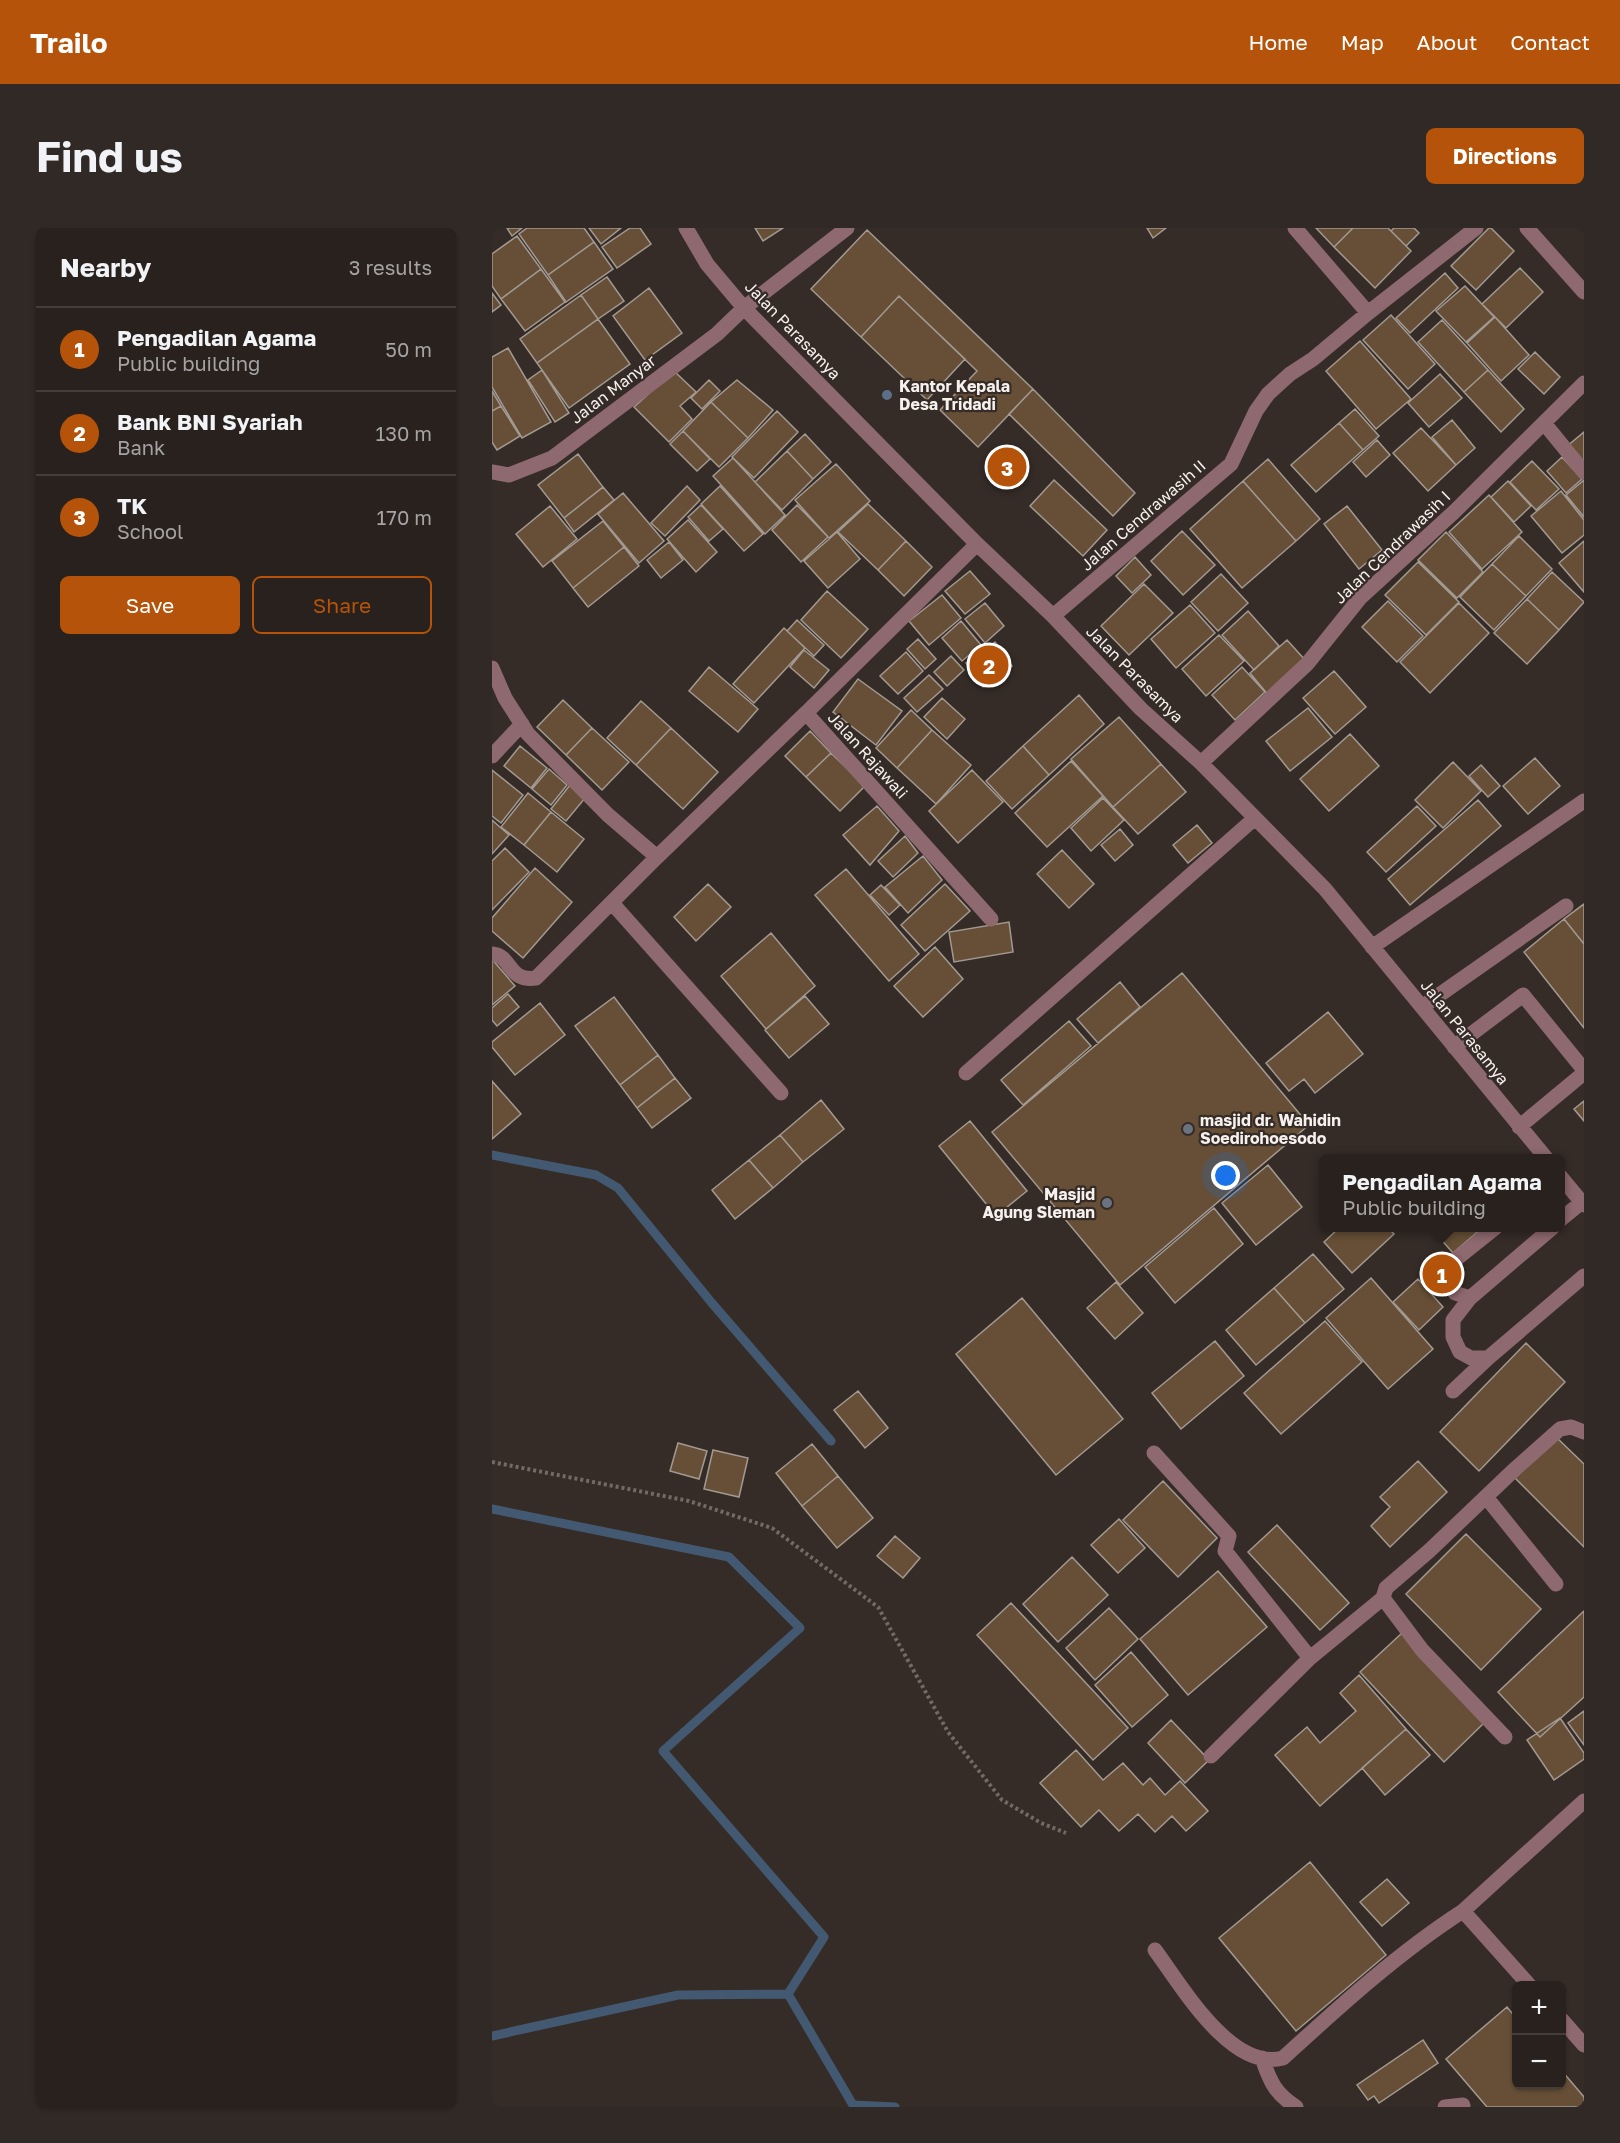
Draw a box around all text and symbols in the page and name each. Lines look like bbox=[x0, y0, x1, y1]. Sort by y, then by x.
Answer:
text: Trailo bbox=[30, 26, 108, 59]
text: Home bbox=[1248, 29, 1308, 55]
text: Map bbox=[1341, 29, 1384, 55]
text: About bbox=[1417, 29, 1477, 55]
text: Contact bbox=[1510, 29, 1590, 55]
button: Directions bbox=[1426, 128, 1584, 184]
text: Find us bbox=[36, 131, 183, 181]
text: Nearby bbox=[60, 252, 151, 283]
text: 3 results bbox=[349, 255, 432, 279]
street label: Jalan Parasamya bbox=[741, 277, 845, 383]
text: Pengadilan Agama bbox=[117, 324, 316, 351]
text: 1 bbox=[74, 337, 85, 361]
text: 50 m bbox=[385, 337, 432, 361]
street label: Jalan Manyar bbox=[566, 350, 660, 428]
text: Public building bbox=[117, 351, 260, 375]
place label: Kantor Kepala Desa Tridadi bbox=[899, 376, 1010, 414]
marker: Kantor Kepala Desa Tridadi bbox=[880, 388, 894, 402]
text: Bank BNI Syariah bbox=[117, 408, 302, 435]
text: 2 bbox=[73, 421, 86, 445]
text: 130 m bbox=[376, 421, 432, 445]
text: Bank bbox=[117, 435, 165, 459]
pin: 3 bbox=[988, 444, 1026, 490]
street label: Jalan Cendrawasih II bbox=[1076, 455, 1210, 575]
street label: Jalan Cendrawasih I bbox=[1330, 486, 1454, 608]
text: TK bbox=[117, 492, 147, 519]
text: 3 bbox=[73, 505, 86, 529]
text: 170 m bbox=[377, 505, 432, 529]
text: School bbox=[117, 519, 183, 543]
button: Save bbox=[60, 576, 240, 634]
button: Share bbox=[252, 576, 432, 634]
street label: Jalan Parasamya bbox=[1082, 621, 1188, 727]
pin: 2 bbox=[970, 642, 1008, 688]
street label: Jalan Rajawali bbox=[824, 707, 912, 803]
street label: Jalan Parasamya bbox=[1417, 975, 1513, 1089]
place label: masjid dr. Wahidin Soedirohoesodo bbox=[1200, 1110, 1341, 1148]
marker: masjid dr. Wahidin Soedirohoesodo bbox=[1181, 1122, 1195, 1136]
popup bbox=[1319, 1154, 1565, 1232]
your location bbox=[1211, 1161, 1240, 1190]
text: Pengadilan Agama bbox=[1342, 1168, 1542, 1195]
place label: Masjid Agung Sleman bbox=[983, 1184, 1095, 1222]
text: Public building bbox=[1342, 1195, 1486, 1219]
marker: Masjid Agung Sleman bbox=[1100, 1196, 1114, 1210]
pin: 1 bbox=[1422, 1252, 1462, 1296]
map controls bbox=[1512, 1981, 1566, 2089]
button: + bbox=[1512, 1981, 1566, 2035]
button: − bbox=[1512, 2035, 1566, 2089]

